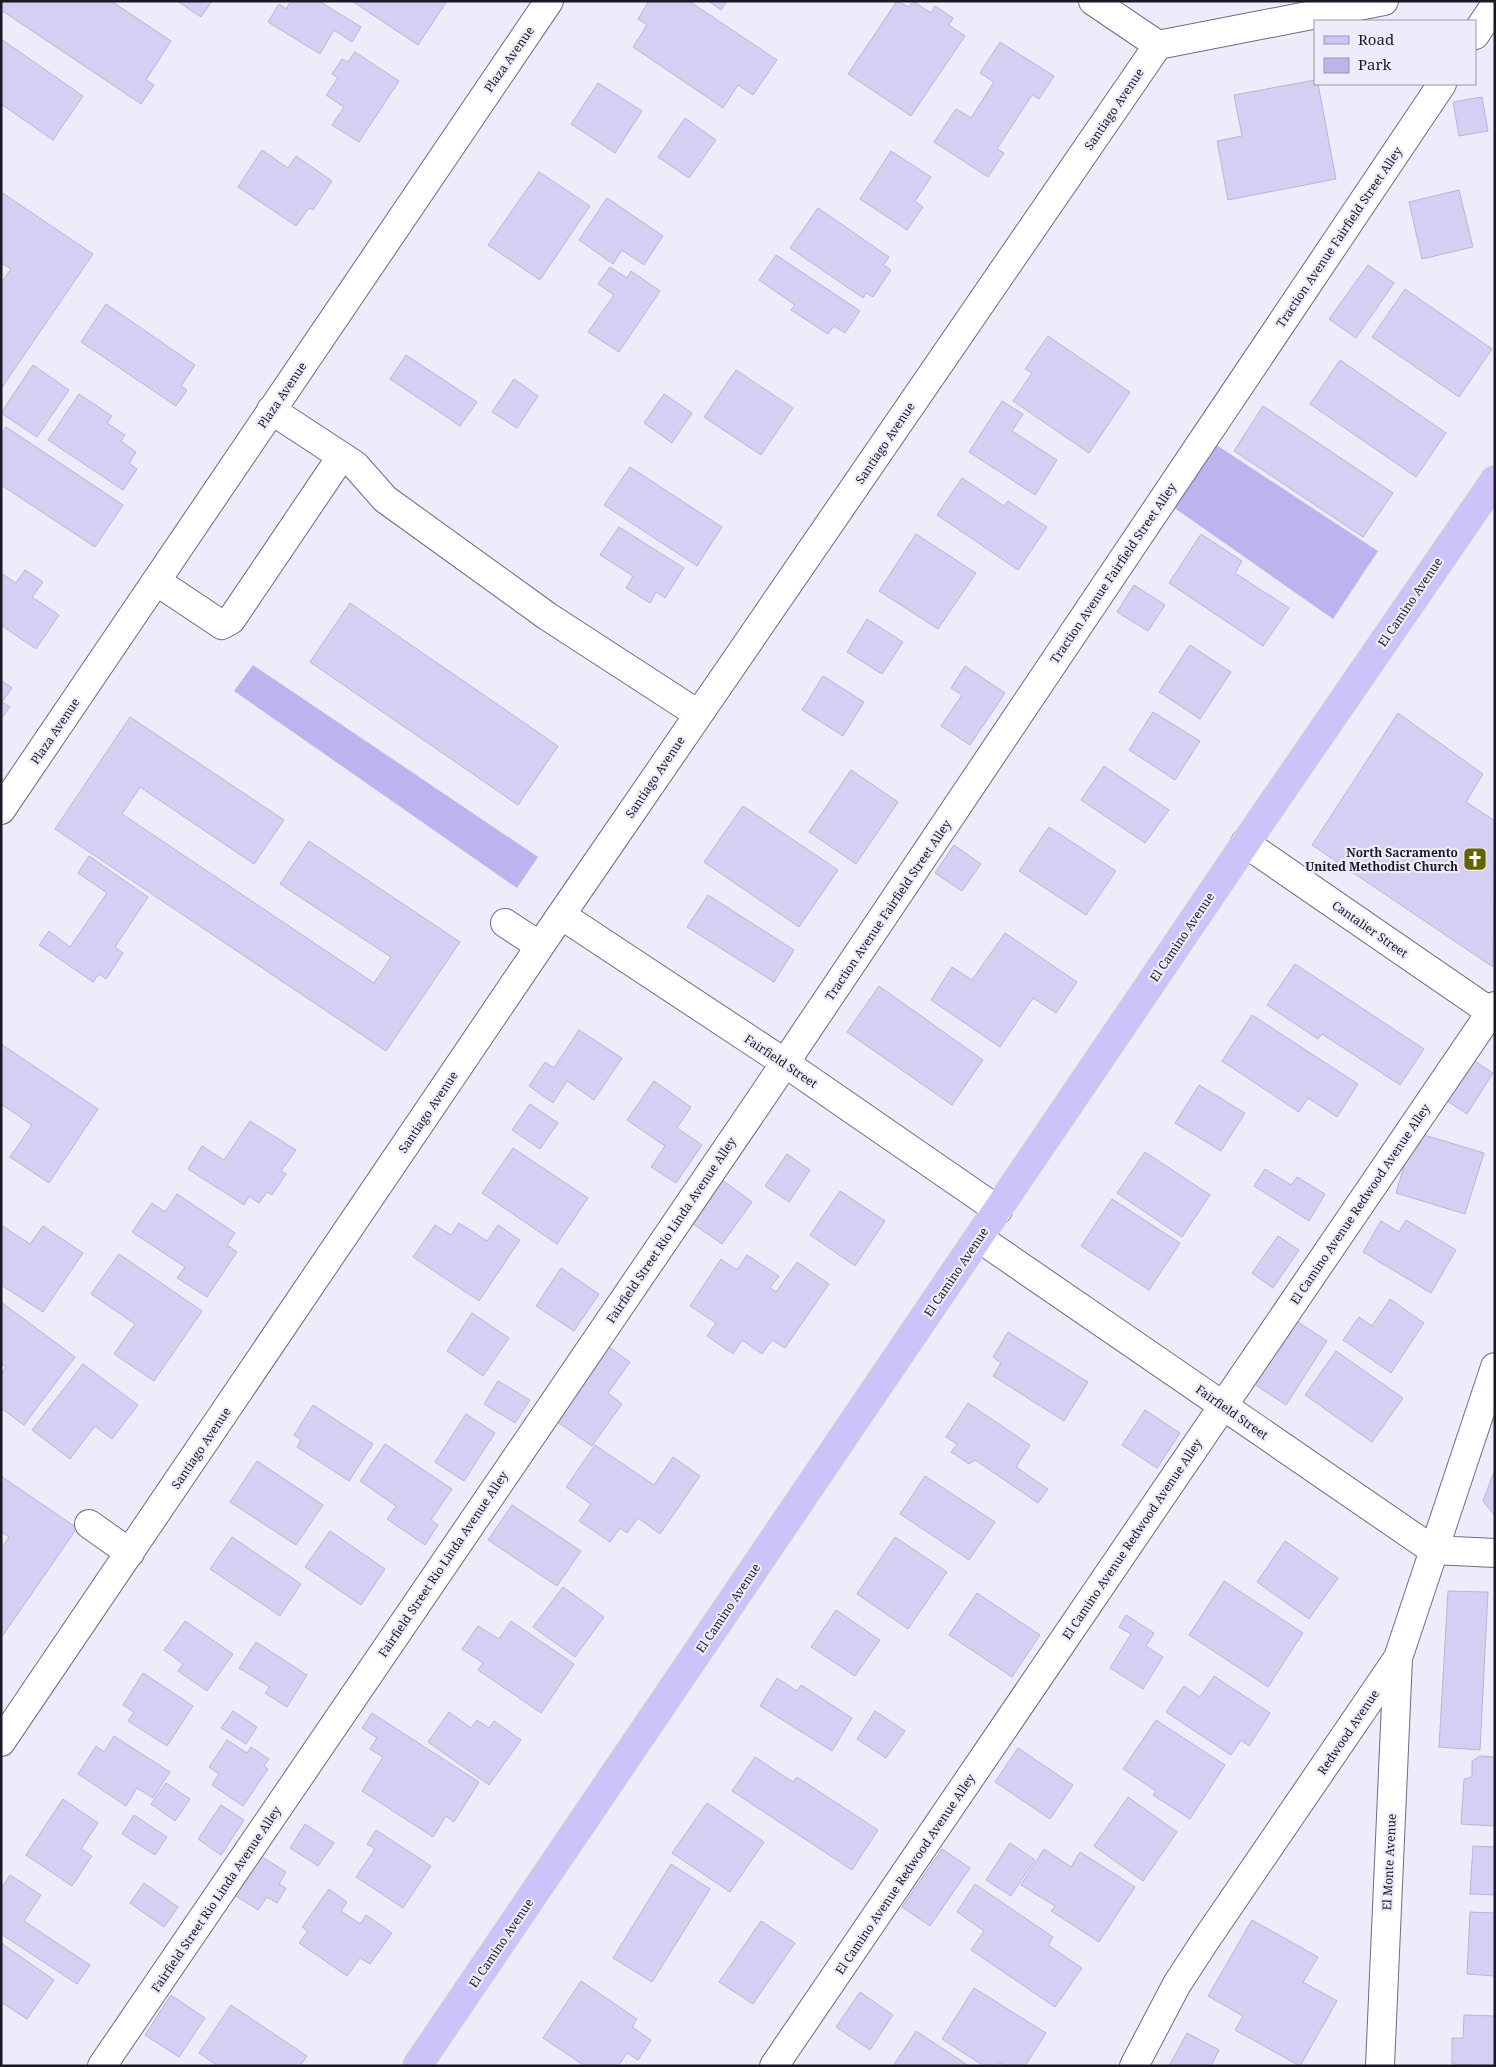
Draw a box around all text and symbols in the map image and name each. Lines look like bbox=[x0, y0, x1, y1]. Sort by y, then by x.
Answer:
legend bbox=[1314, 20, 1476, 85]
street label: Plaza Avenue bbox=[480, 23, 538, 95]
text: Road bbox=[1358, 29, 1394, 49]
text: Park bbox=[1358, 54, 1392, 74]
street label: Santiago Avenue bbox=[1080, 65, 1148, 153]
street label: Traction Avenue Fairfield Street Alley bbox=[1272, 143, 1406, 331]
street label: Plaza Avenue bbox=[254, 358, 310, 432]
street label: Santiago Avenue bbox=[851, 399, 919, 487]
street label: Traction Avenue Fairfield Street Alley bbox=[1046, 479, 1180, 667]
street label: El Camino Avenue bbox=[1374, 554, 1446, 650]
street label: Plaza Avenue bbox=[27, 694, 83, 768]
street label: Santiago Avenue bbox=[621, 733, 689, 821]
street label: Traction Avenue Fairfield Street Alley bbox=[821, 816, 955, 1004]
place label: North Sacramento United Methodist Church bbox=[1305, 844, 1458, 875]
church icon: North Sacramento United Methodist Church bbox=[1462, 846, 1488, 872]
street label: El Camino Avenue bbox=[1146, 889, 1218, 985]
street label: Cantalier Street bbox=[1329, 896, 1411, 962]
street label: Fairfield Street bbox=[741, 1030, 821, 1092]
street label: Santiago Avenue bbox=[394, 1068, 462, 1156]
street label: El Camino Avenue Redwood Avenue Alley bbox=[1286, 1100, 1434, 1308]
street label: Fairfield Street Rio Linda Avenue Alley bbox=[602, 1133, 740, 1326]
street label: El Camino Avenue bbox=[920, 1224, 992, 1320]
street label: Fairfield Street bbox=[1192, 1381, 1272, 1443]
street label: Santiago Avenue bbox=[167, 1404, 235, 1492]
street label: El Camino Avenue Redwood Avenue Alley bbox=[1058, 1435, 1206, 1643]
street label: Fairfield Street Rio Linda Avenue Alley bbox=[374, 1467, 512, 1660]
street label: El Camino Avenue bbox=[692, 1560, 764, 1656]
street label: Redwood Avenue bbox=[1313, 1686, 1383, 1778]
street label: El Camino Avenue Redwood Avenue Alley bbox=[831, 1770, 979, 1978]
street label: Fairfield Street Rio Linda Avenue Alley bbox=[147, 1802, 285, 1995]
street label: El Monte Avenue bbox=[1378, 1813, 1400, 1911]
street label: El Camino Avenue bbox=[465, 1895, 537, 1991]

